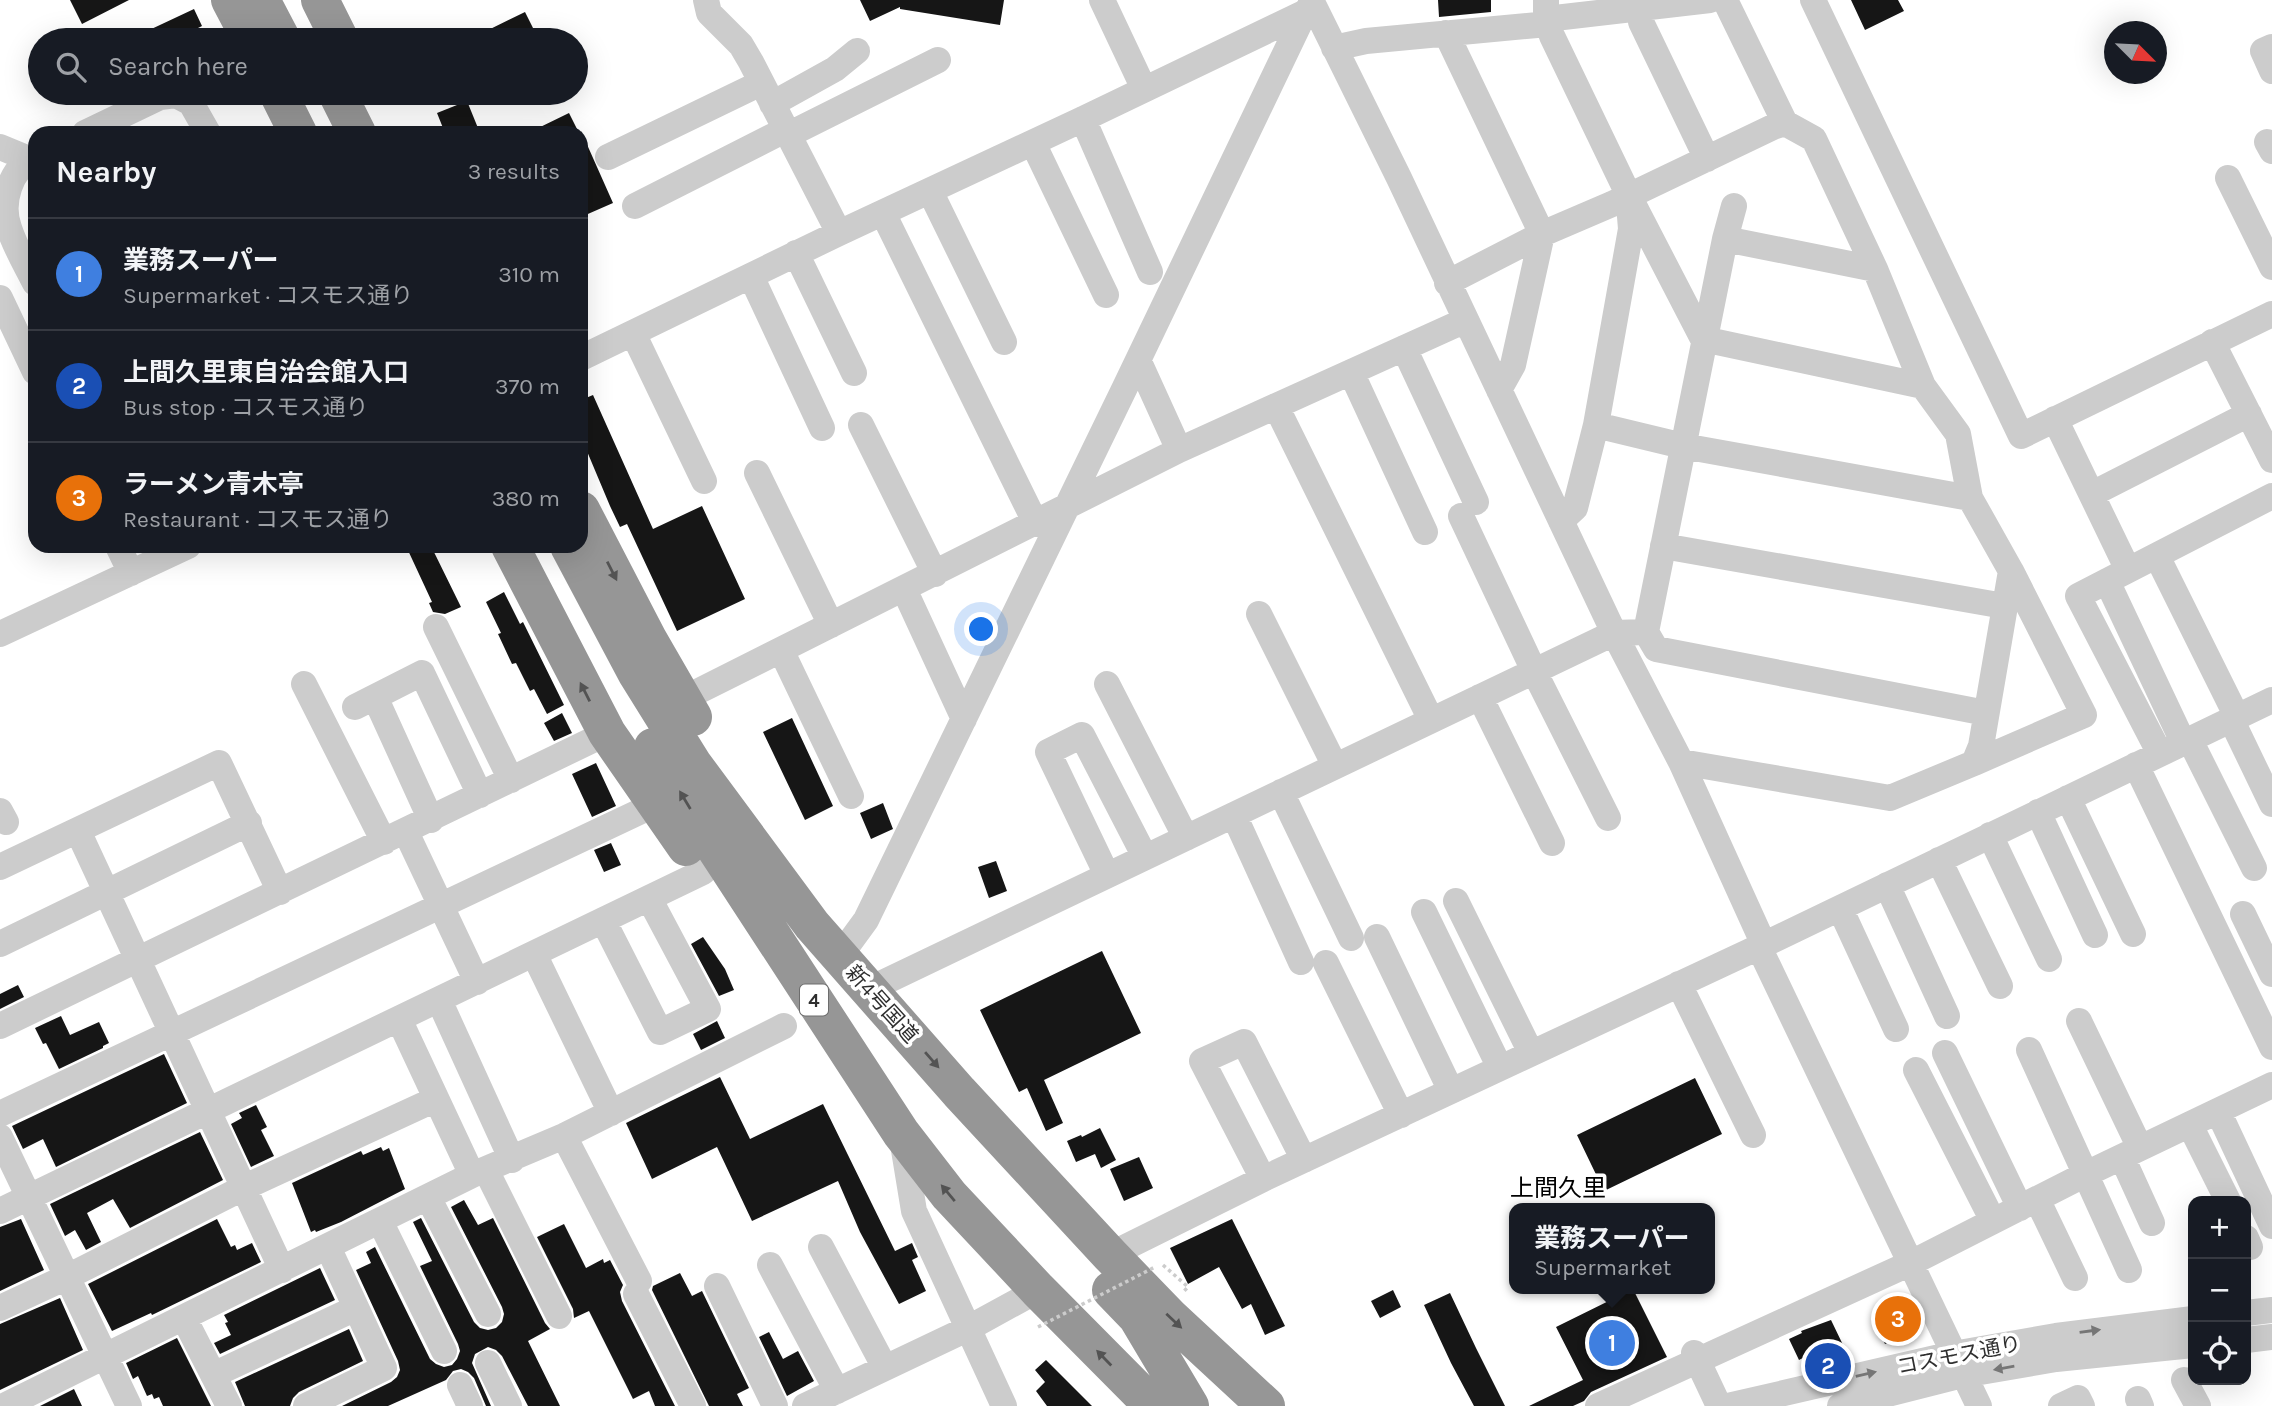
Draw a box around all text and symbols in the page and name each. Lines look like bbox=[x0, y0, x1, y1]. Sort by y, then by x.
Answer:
north arrow bbox=[2104, 21, 2167, 84]
search box bbox=[28, 28, 588, 105]
icon: search bbox=[52, 48, 90, 86]
text: Search here bbox=[108, 51, 248, 82]
text: Nearby bbox=[56, 154, 156, 190]
text: 3 results bbox=[468, 158, 560, 185]
text: 業務スーパー bbox=[123, 245, 279, 276]
text: 1 bbox=[75, 261, 83, 288]
text: 310 m bbox=[498, 261, 560, 288]
text: Supermarket · コスモス通り bbox=[123, 282, 413, 309]
text: 上間久里東自治会館入口 bbox=[123, 357, 409, 388]
text: 2 bbox=[72, 373, 86, 400]
text: 370 m bbox=[495, 373, 560, 400]
text: Bus stop · コスモス通り bbox=[123, 394, 369, 421]
text: ラーメン青木亭 bbox=[123, 469, 304, 500]
text: 3 bbox=[72, 485, 86, 512]
text: 380 m bbox=[492, 485, 560, 512]
text: Restaurant · コスモス通り bbox=[123, 506, 393, 533]
one-way arrow bbox=[606, 561, 618, 581]
your location bbox=[964, 612, 998, 646]
one-way arrow bbox=[579, 682, 591, 701]
one-way arrow bbox=[679, 791, 692, 810]
street label: 新4号国道 bbox=[841, 960, 923, 1048]
road number: 4 bbox=[800, 984, 828, 1016]
one-way arrow bbox=[924, 1051, 940, 1069]
district label: 上間久里 bbox=[1510, 1174, 1606, 1202]
one-way arrow bbox=[941, 1184, 956, 1201]
map controls bbox=[2188, 1196, 2251, 1385]
button: + bbox=[2188, 1196, 2251, 1259]
popup bbox=[1509, 1203, 1715, 1294]
text: 業務スーパー bbox=[1534, 1223, 1690, 1254]
text: Supermarket bbox=[1534, 1254, 1671, 1281]
button: − bbox=[2188, 1259, 2251, 1322]
pin: 3 bbox=[1875, 1293, 1921, 1345]
one-way arrow bbox=[1165, 1313, 1183, 1329]
pin: 1 bbox=[1589, 1317, 1635, 1369]
button: locate bbox=[2188, 1322, 2251, 1385]
one-way arrow bbox=[2079, 1325, 2101, 1336]
street label: コスモス通り bbox=[1895, 1331, 2023, 1379]
pin: 2 bbox=[1805, 1340, 1851, 1392]
one-way arrow bbox=[1097, 1350, 1113, 1367]
one-way arrow bbox=[1993, 1363, 2015, 1374]
one-way arrow bbox=[1855, 1368, 1877, 1379]

